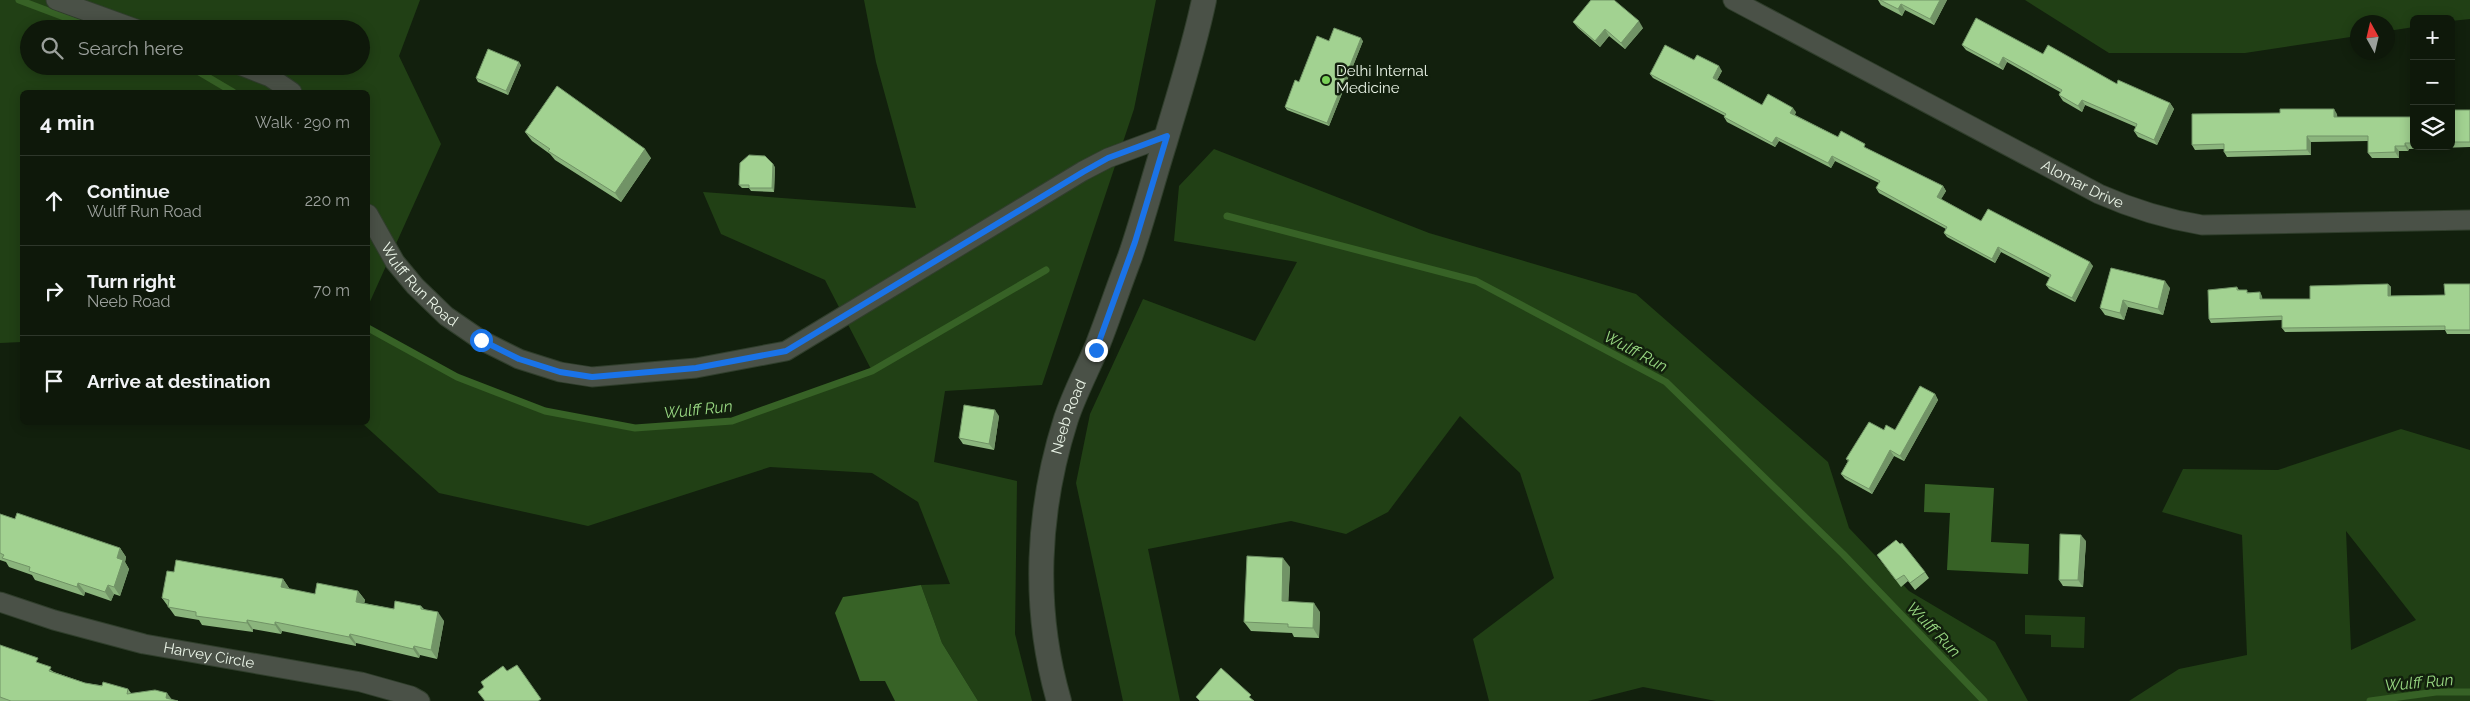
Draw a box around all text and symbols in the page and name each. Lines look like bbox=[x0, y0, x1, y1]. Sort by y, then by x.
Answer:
north arrow bbox=[2350, 15, 2395, 60]
map controls bbox=[2410, 15, 2455, 150]
button: + bbox=[2410, 15, 2455, 60]
search box bbox=[20, 20, 370, 75]
icon: search bbox=[38, 34, 66, 62]
text: Search here bbox=[78, 37, 184, 59]
button: − bbox=[2410, 60, 2455, 105]
place label: Delhi Internal Medicine bbox=[1336, 62, 1429, 97]
marker: Delhi Internal Medicine bbox=[1320, 74, 1332, 86]
button: layers bbox=[2410, 105, 2455, 150]
text: 4 min bbox=[40, 110, 95, 135]
text: Walk · 290 m bbox=[255, 113, 350, 132]
street label: Alomar Drive bbox=[2038, 156, 2126, 212]
text: Continue bbox=[87, 180, 170, 202]
icon: ahead bbox=[40, 187, 68, 215]
text: 220 m bbox=[305, 191, 350, 210]
text: Wulff Run Road bbox=[87, 202, 202, 221]
street label: Wulff Run Road bbox=[377, 239, 461, 330]
text: Turn right bbox=[87, 270, 176, 292]
icon: right bbox=[40, 277, 68, 305]
text: 70 m bbox=[313, 281, 350, 300]
text: Neeb Road bbox=[87, 292, 170, 311]
water label: Wulff Run bbox=[1601, 327, 1671, 376]
route start bbox=[470, 329, 493, 352]
route end bbox=[1085, 339, 1108, 362]
icon: arrive bbox=[40, 367, 68, 395]
text: Arrive at destination bbox=[87, 370, 271, 392]
street label: Neeb Road bbox=[1047, 376, 1090, 456]
water label: Wulff Run bbox=[663, 396, 734, 423]
water label: Wulff Run bbox=[1903, 598, 1965, 661]
street label: Harvey Circle bbox=[162, 639, 256, 672]
water label: Wulff Run bbox=[2384, 670, 2454, 695]

